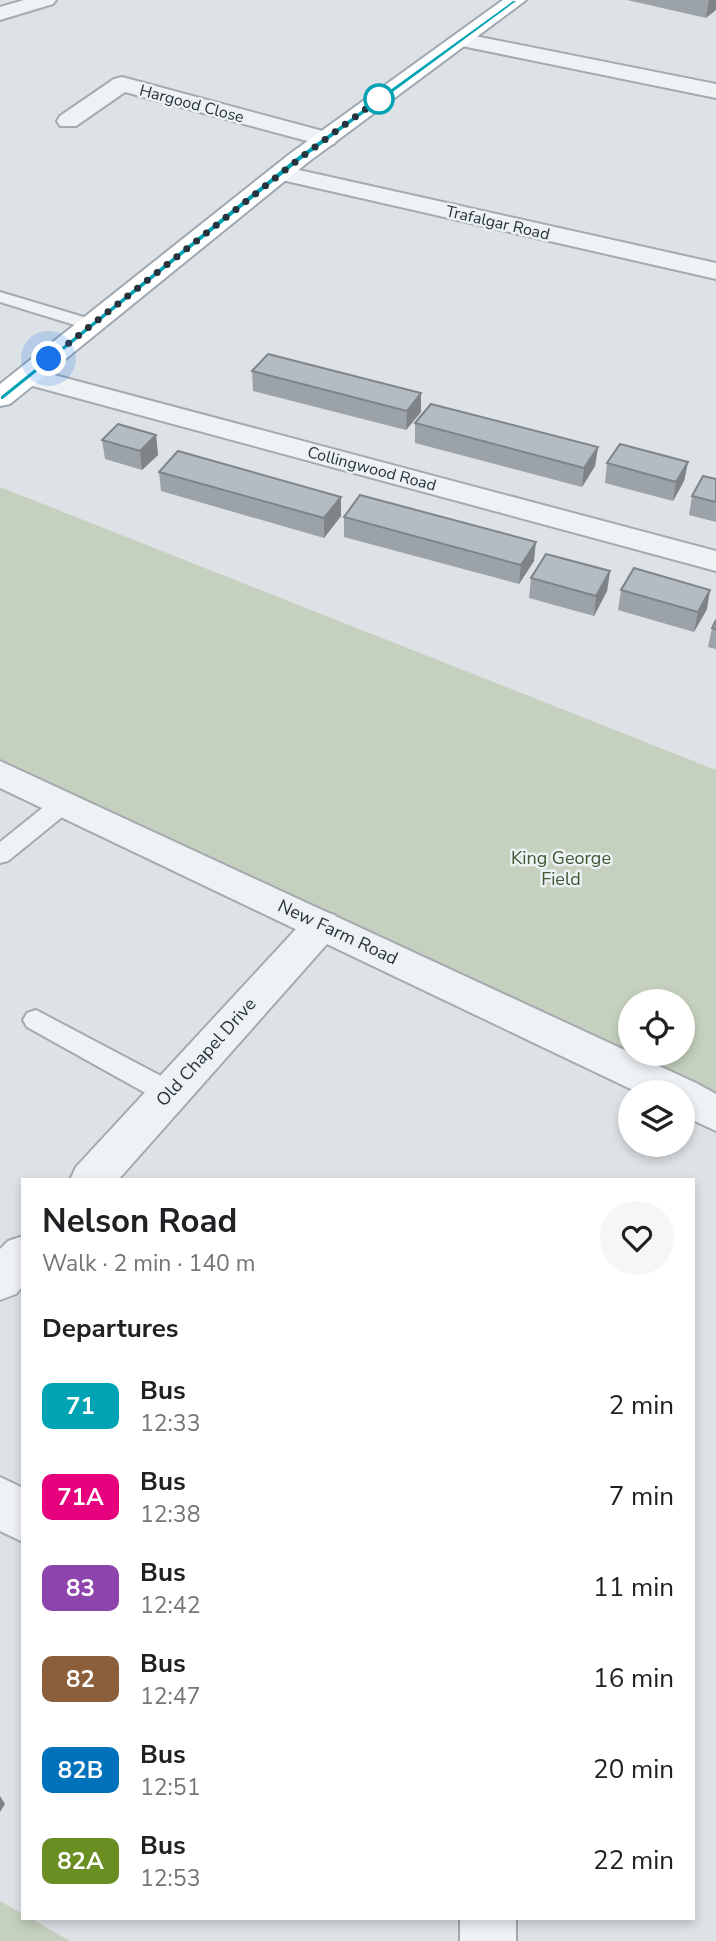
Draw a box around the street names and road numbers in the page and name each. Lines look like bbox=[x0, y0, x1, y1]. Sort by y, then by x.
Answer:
street label: Hargood Close bbox=[137, 79, 246, 128]
street label: Trafalgar Road bbox=[444, 200, 552, 246]
street label: Collingwood Road bbox=[305, 441, 439, 497]
street label: New Farm Road bbox=[274, 894, 402, 970]
street label: Old Chapel Drive bbox=[151, 992, 261, 1112]

